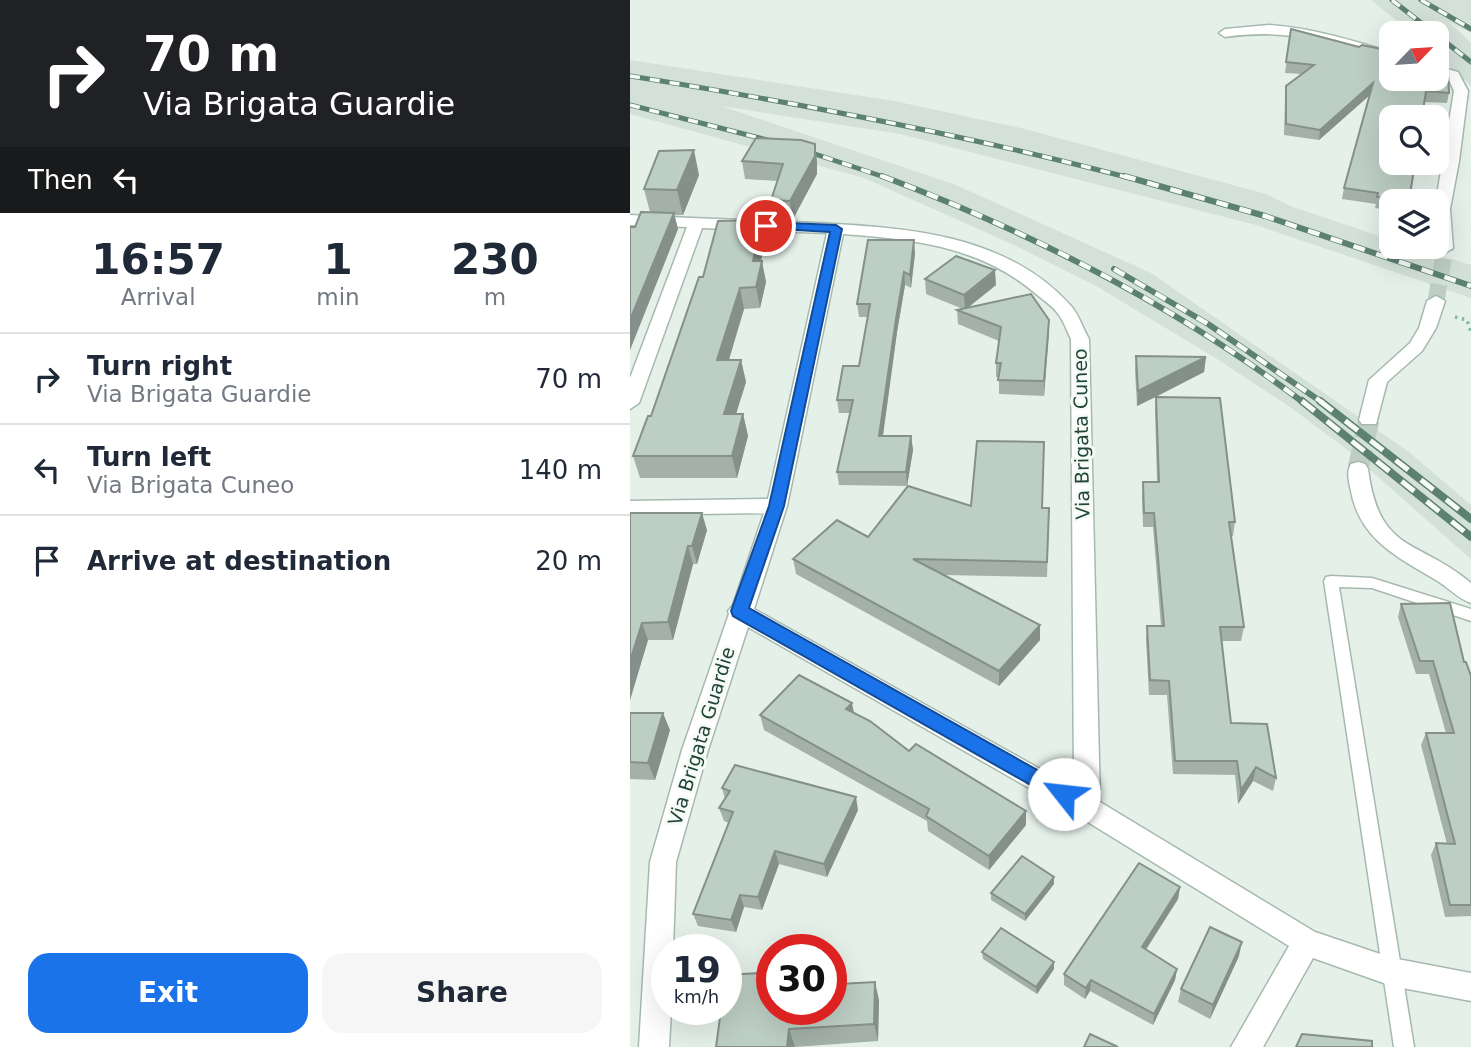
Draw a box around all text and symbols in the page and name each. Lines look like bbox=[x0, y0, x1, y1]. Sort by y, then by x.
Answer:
north arrow bbox=[1379, 21, 1449, 91]
map controls bbox=[1379, 21, 1449, 259]
text: 70 m bbox=[143, 26, 279, 83]
icon: right bbox=[28, 28, 119, 119]
text: Via Brigata Guardie bbox=[143, 85, 455, 123]
button: search bbox=[1379, 105, 1449, 175]
icon: left bbox=[107, 161, 145, 199]
text: Then bbox=[28, 165, 93, 195]
button: layers bbox=[1379, 189, 1449, 259]
pin bbox=[736, 196, 796, 256]
icon: arrive bbox=[747, 207, 785, 245]
text: 16:57 bbox=[91, 235, 225, 284]
text: 1 bbox=[323, 235, 353, 284]
text: 230 bbox=[451, 235, 539, 284]
text: Arrival bbox=[121, 284, 196, 310]
text: min bbox=[316, 284, 360, 310]
text: m bbox=[484, 284, 506, 310]
street label: Via Brigata Cuneo bbox=[1069, 348, 1093, 520]
text: Turn right bbox=[87, 351, 232, 381]
icon: right bbox=[28, 360, 66, 398]
text: 70 m bbox=[535, 364, 602, 394]
text: Via Brigata Guardie bbox=[87, 381, 311, 407]
text: Turn left bbox=[87, 442, 211, 472]
icon: left bbox=[28, 451, 66, 489]
text: 140 m bbox=[519, 455, 602, 485]
text: Via Brigata Cuneo bbox=[87, 472, 294, 498]
icon: arrive bbox=[28, 542, 66, 580]
text: Arrive at destination bbox=[87, 546, 391, 576]
text: 20 m bbox=[535, 546, 602, 576]
street label: Via Brigata Guardie bbox=[663, 644, 739, 828]
position arrow bbox=[1027, 757, 1101, 831]
speed limit sign: 30 bbox=[756, 934, 847, 1025]
text: 19 bbox=[672, 950, 721, 990]
button: Exit bbox=[28, 953, 308, 1033]
button: Share bbox=[322, 953, 602, 1033]
text: km/h bbox=[674, 986, 719, 1007]

